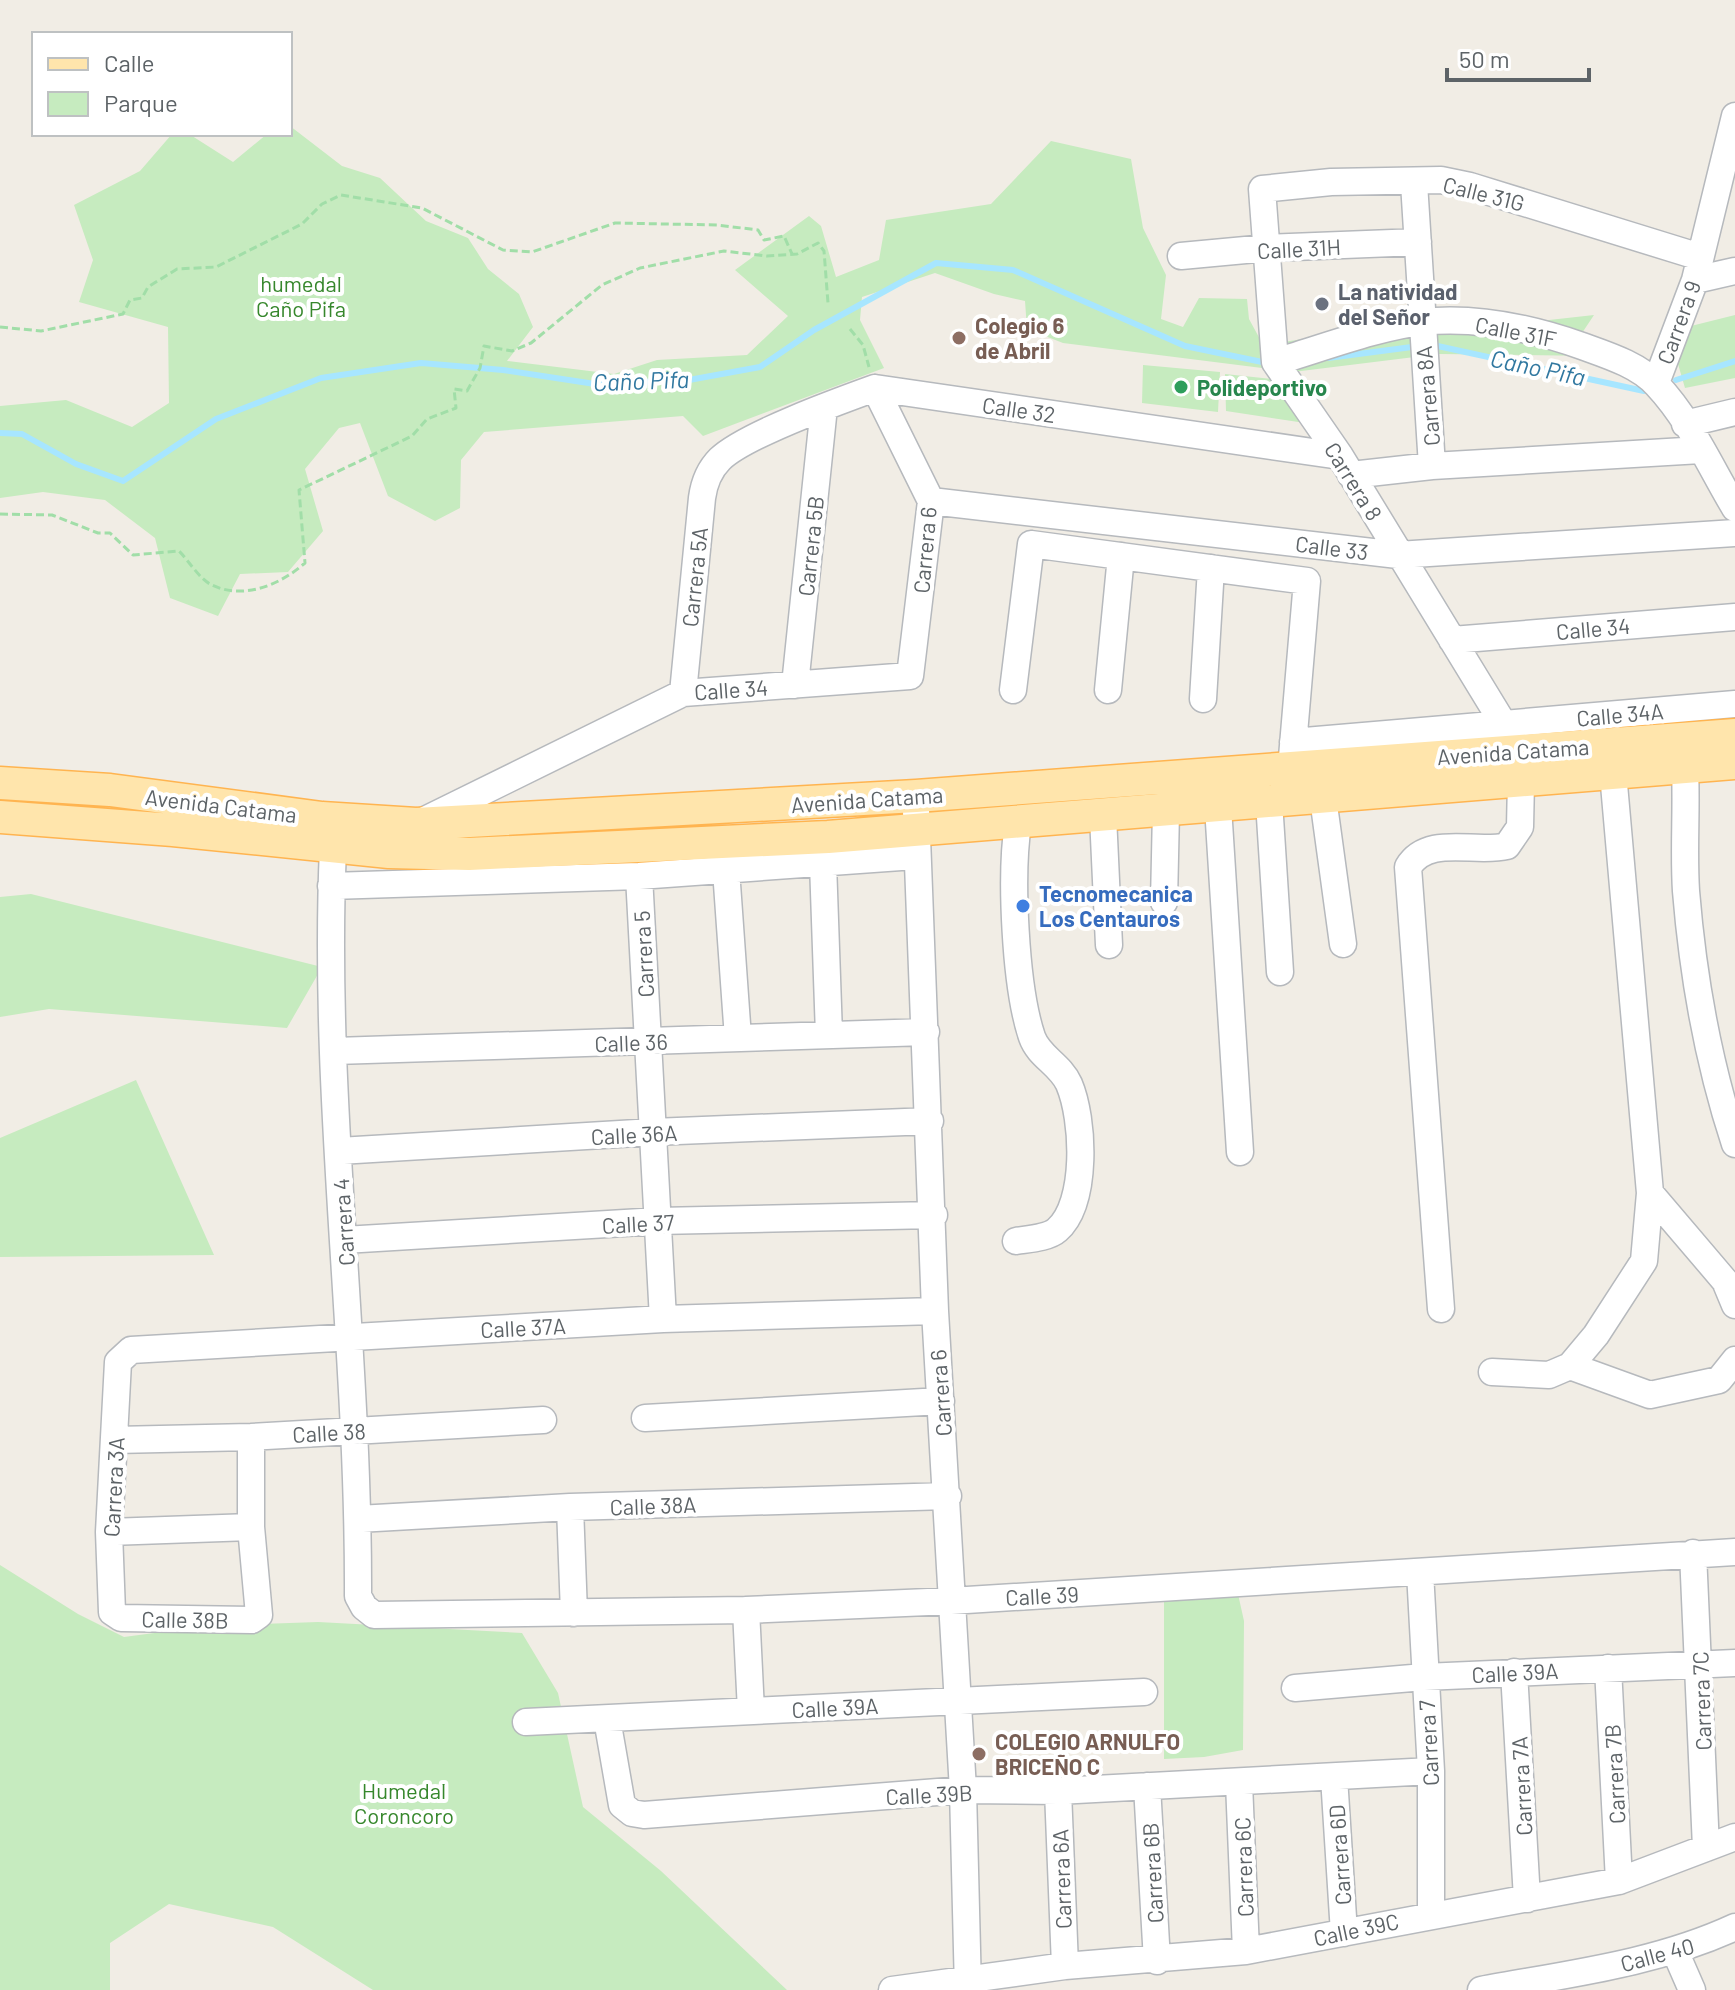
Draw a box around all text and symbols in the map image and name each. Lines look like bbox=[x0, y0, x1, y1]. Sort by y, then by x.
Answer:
legend bbox=[32, 32, 292, 136]
scale bar bbox=[1447, 32, 1589, 82]
text: 50 m bbox=[1459, 44, 1510, 73]
text: Calle bbox=[104, 48, 155, 77]
text: Parque bbox=[104, 88, 178, 117]
street label: Calle 31G bbox=[1441, 170, 1527, 216]
street label: Calle 31H bbox=[1256, 233, 1342, 263]
park label: humedal Caño Pifa bbox=[256, 270, 346, 321]
street label: Carrera 9 bbox=[1651, 277, 1705, 367]
place label: La natividad del Señor bbox=[1338, 278, 1458, 329]
marker: La natividad del Señor bbox=[1313, 295, 1331, 313]
street label: Calle 31F bbox=[1473, 310, 1559, 352]
place label: Colegio 6 de Abril bbox=[975, 312, 1064, 363]
marker: Colegio 6 de Abril bbox=[950, 329, 968, 347]
water label: Caño Pifa bbox=[1488, 343, 1588, 391]
street label: Carrera 8A bbox=[1410, 345, 1444, 447]
water label: Caño Pifa bbox=[592, 364, 690, 396]
place label: Polideportivo bbox=[1197, 374, 1327, 400]
marker: Polideportivo bbox=[1172, 378, 1190, 396]
street label: Calle 32 bbox=[981, 391, 1057, 427]
street label: Carrera 8 bbox=[1320, 437, 1388, 525]
street label: Carrera 5B bbox=[792, 495, 828, 597]
street label: Carrera 6 bbox=[907, 506, 941, 594]
street label: Carrera 5A bbox=[676, 526, 712, 628]
street label: Calle 33 bbox=[1294, 530, 1370, 564]
street label: Calle 34 bbox=[1555, 612, 1631, 644]
street label: Calle 34 bbox=[693, 673, 769, 705]
street label: Calle 34A bbox=[1575, 697, 1665, 731]
street label: Avenida Catama bbox=[1436, 733, 1590, 769]
street label: Avenida Catama bbox=[790, 781, 944, 817]
street label: Avenida Catama bbox=[144, 783, 298, 827]
place label: Tecnomecanica Los Centauros bbox=[1039, 880, 1193, 931]
marker: Tecnomecanica Los Centauros bbox=[1014, 897, 1032, 915]
street label: Carrera 5 bbox=[628, 910, 658, 998]
street label: Calle 36 bbox=[594, 1028, 668, 1056]
street label: Calle 36A bbox=[590, 1119, 678, 1149]
street label: Carrera 4 bbox=[327, 1177, 359, 1267]
street label: Calle 37 bbox=[601, 1208, 675, 1238]
street label: Calle 37A bbox=[479, 1312, 567, 1342]
street label: Carrera 6 bbox=[924, 1349, 956, 1437]
street label: Calle 38 bbox=[292, 1417, 366, 1447]
street label: Carrera 3A bbox=[97, 1436, 129, 1538]
street label: Calle 38A bbox=[609, 1490, 697, 1520]
street label: Calle 39 bbox=[1005, 1580, 1079, 1610]
street label: Calle 38B bbox=[141, 1605, 229, 1633]
street label: Carrera 7C bbox=[1686, 1651, 1716, 1751]
street label: Calle 39A bbox=[1471, 1657, 1559, 1687]
street label: Calle 39A bbox=[791, 1692, 879, 1722]
street label: Carrera 7 bbox=[1413, 1699, 1443, 1787]
street label: Carrera 7B bbox=[1598, 1723, 1630, 1825]
place label: COLEGIO ARNULFO BRICEÑO C bbox=[995, 1728, 1180, 1779]
street label: Carrera 7A bbox=[1505, 1736, 1537, 1836]
marker: COLEGIO ARNULFO BRICEÑO C bbox=[970, 1745, 988, 1763]
park label: Humedal Coroncoro bbox=[354, 1777, 454, 1828]
street label: Calle 39B bbox=[885, 1779, 973, 1809]
street label: Carrera 6D bbox=[1323, 1804, 1355, 1906]
street label: Carrera 6C bbox=[1228, 1816, 1258, 1918]
street label: Carrera 6B bbox=[1136, 1822, 1168, 1924]
street label: Carrera 6A bbox=[1046, 1828, 1076, 1930]
street label: Calle 39C bbox=[1311, 1907, 1401, 1951]
street label: Calle 40 bbox=[1617, 1932, 1697, 1976]

